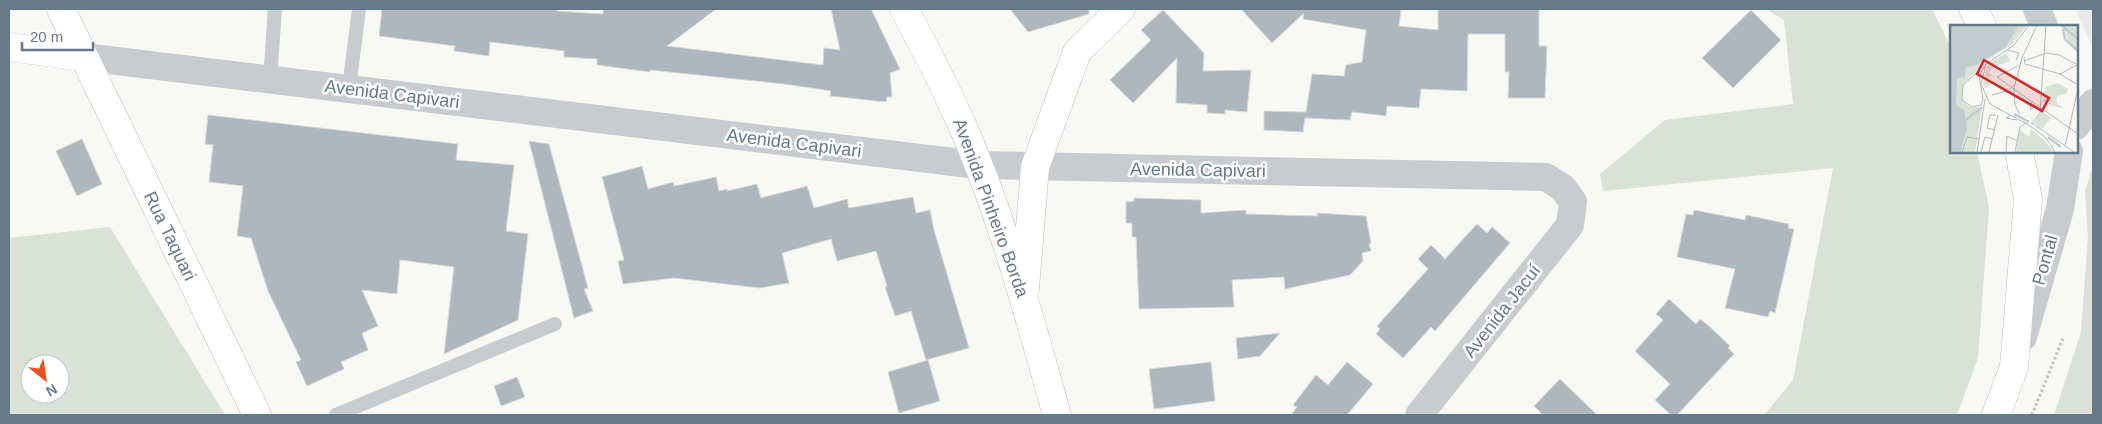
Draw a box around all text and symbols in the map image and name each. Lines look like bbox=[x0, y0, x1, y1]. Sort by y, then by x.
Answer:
scale bar bbox=[22, 20, 94, 52]
inset map bbox=[1950, 25, 2077, 152]
text: 20 m bbox=[30, 28, 63, 45]
street label: Avenida Capivari bbox=[323, 76, 461, 112]
street label: Avenida Pinheiro Borda bbox=[949, 116, 1033, 301]
street label: Avenida Capivari bbox=[725, 125, 863, 161]
street label: Avenida Capivari bbox=[1130, 159, 1266, 181]
street label: Rua Taquari bbox=[140, 188, 200, 284]
street label: Pontal bbox=[2028, 233, 2062, 287]
street label: Avenida Jacuí bbox=[1459, 260, 1545, 362]
north arrow bbox=[20, 354, 70, 404]
text: N bbox=[43, 381, 60, 400]

